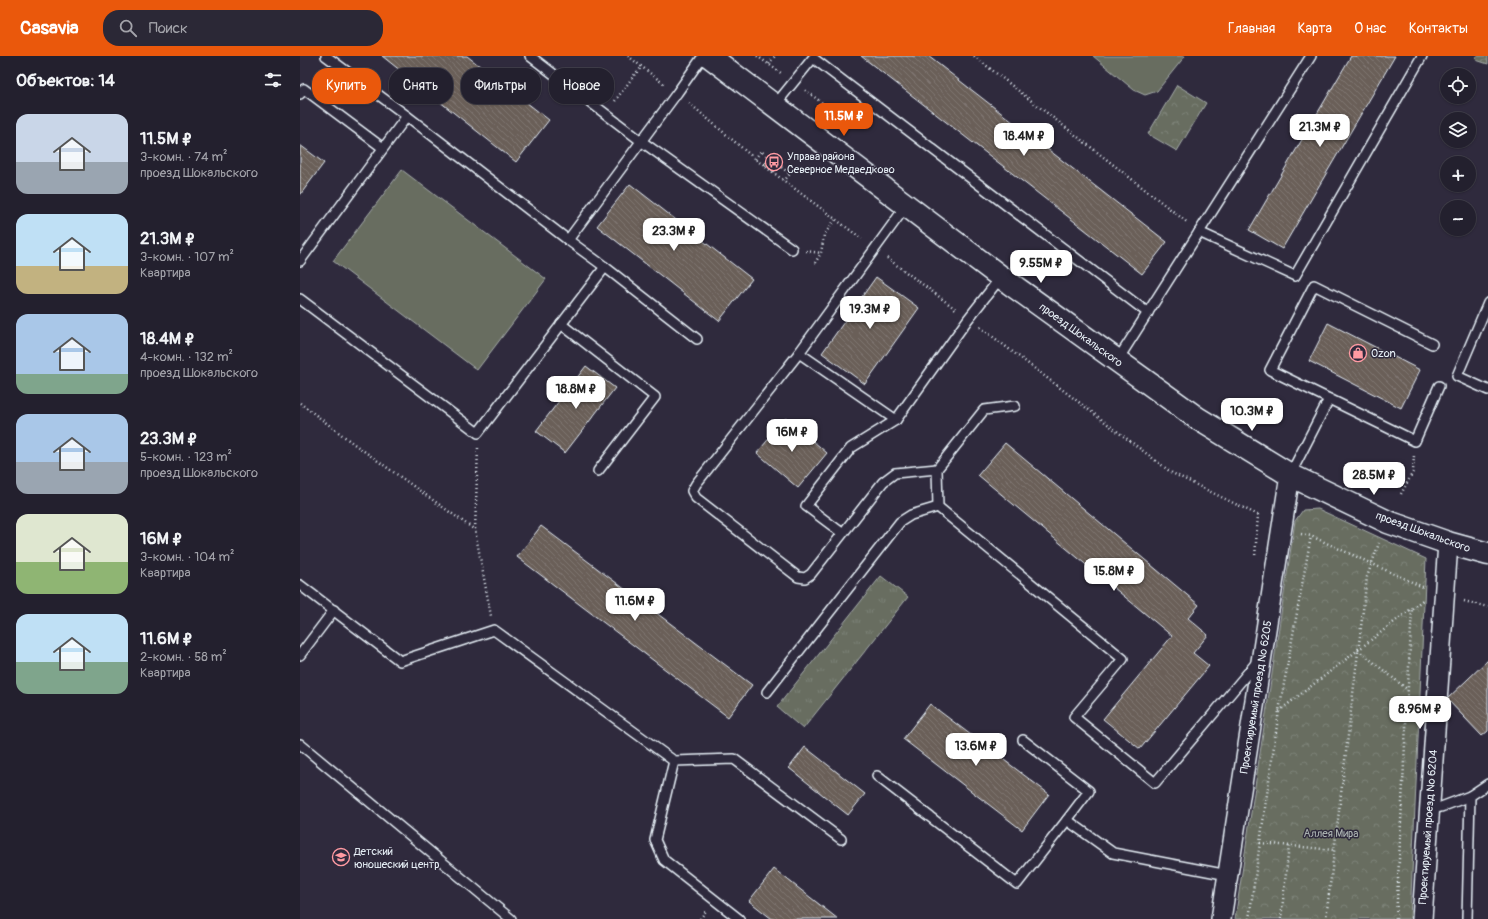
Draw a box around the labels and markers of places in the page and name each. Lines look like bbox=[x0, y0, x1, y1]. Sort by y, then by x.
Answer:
pin: 11.5M ₽ bbox=[807, 103, 881, 137]
pin: 21.3M ₽ bbox=[1283, 114, 1357, 148]
pin: 18.4M ₽ bbox=[987, 123, 1061, 157]
place label: Управа района Северное Медведково bbox=[787, 150, 895, 176]
bus stop icon: Управа района Северное Медведково bbox=[764, 152, 784, 172]
pin: 23.3M ₽ bbox=[637, 218, 711, 252]
pin: 9.55M ₽ bbox=[1004, 250, 1078, 284]
pin: 19.3M ₽ bbox=[833, 296, 907, 330]
shop icon: Ozon bbox=[1348, 343, 1368, 363]
place label: Ozon bbox=[1371, 347, 1396, 360]
pin: 18.8M ₽ bbox=[539, 376, 613, 410]
pin: 10.3M ₽ bbox=[1215, 398, 1289, 432]
pin: 16M ₽ bbox=[764, 419, 820, 453]
pin: 28.5M ₽ bbox=[1337, 462, 1411, 496]
pin: 15.8M ₽ bbox=[1077, 558, 1151, 592]
pin: 11.6M ₽ bbox=[598, 588, 672, 622]
pin: 8.96M ₽ bbox=[1383, 696, 1457, 730]
pin: 13.6M ₽ bbox=[939, 733, 1013, 767]
place label: Детский юношеский центр bbox=[353, 845, 440, 871]
school or university icon: Детский юношеский центр bbox=[331, 847, 351, 867]

